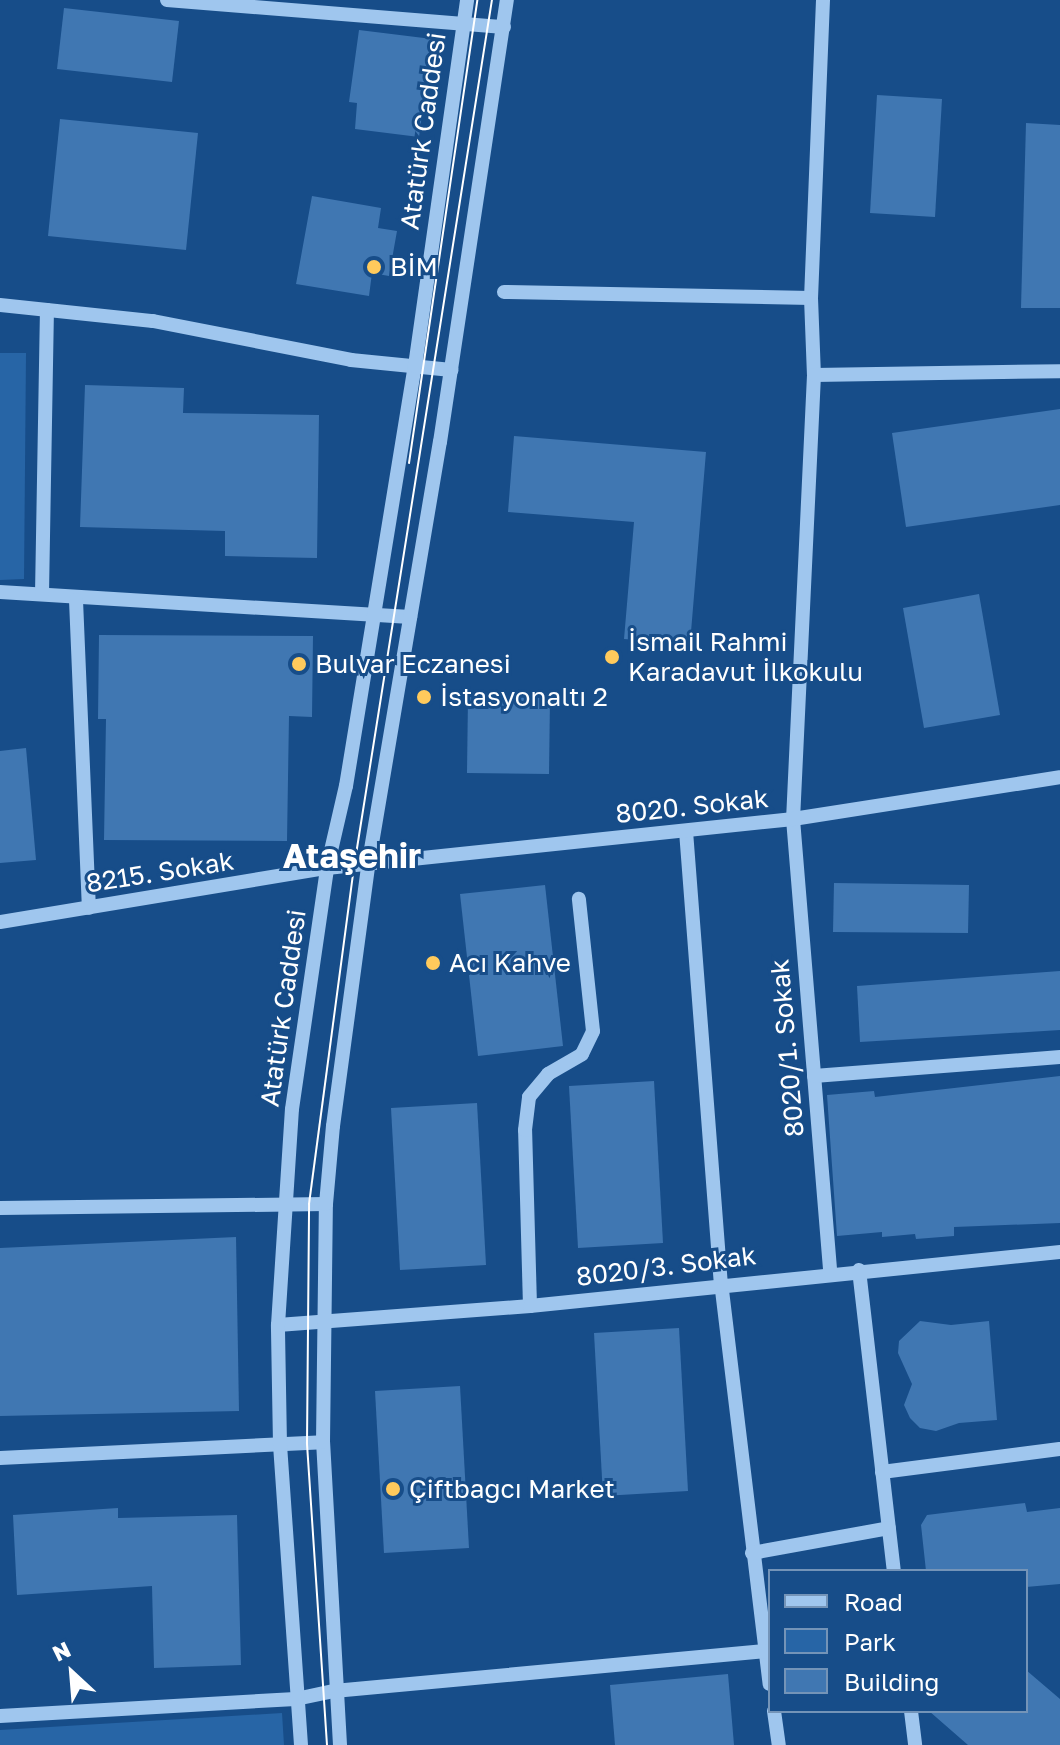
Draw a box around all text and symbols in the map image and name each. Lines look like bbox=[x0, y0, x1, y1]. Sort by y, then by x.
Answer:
street label: Atatürk Caddesi bbox=[394, 30, 452, 232]
place label: BİM bbox=[390, 251, 438, 283]
marker: BİM bbox=[365, 258, 383, 276]
place label: İsmail Rahmi Karadavut İlkokulu bbox=[628, 626, 863, 688]
place label: Bulvar Eczanesi bbox=[315, 648, 511, 680]
marker: İsmail Rahmi Karadavut İlkokulu bbox=[603, 648, 621, 666]
marker: Bulvar Eczanesi bbox=[290, 655, 308, 673]
place label: İstasyonaltı 2 bbox=[440, 681, 608, 713]
marker: İstasyonaltı 2 bbox=[415, 688, 433, 706]
street label: 8020. Sokak bbox=[614, 782, 770, 830]
district label: Ataşehir bbox=[283, 836, 421, 876]
street label: 8215. Sokak bbox=[84, 845, 236, 899]
street label: Atatürk Caddesi bbox=[254, 907, 312, 1109]
place label: Acı Kahve bbox=[449, 947, 571, 979]
marker: Acı Kahve bbox=[424, 954, 442, 972]
street label: 8020/1. Sokak bbox=[764, 958, 810, 1138]
street label: 8020/3. Sokak bbox=[574, 1239, 758, 1293]
place label: Çiftbağcı Market bbox=[409, 1473, 615, 1505]
marker: Çiftbağcı Market bbox=[384, 1480, 402, 1498]
legend bbox=[768, 1569, 1028, 1713]
text: Road bbox=[844, 1587, 903, 1616]
text: Park bbox=[844, 1627, 896, 1656]
north arrow bbox=[32, 1633, 112, 1713]
text: N bbox=[48, 1635, 75, 1667]
text: Building bbox=[844, 1667, 939, 1696]

